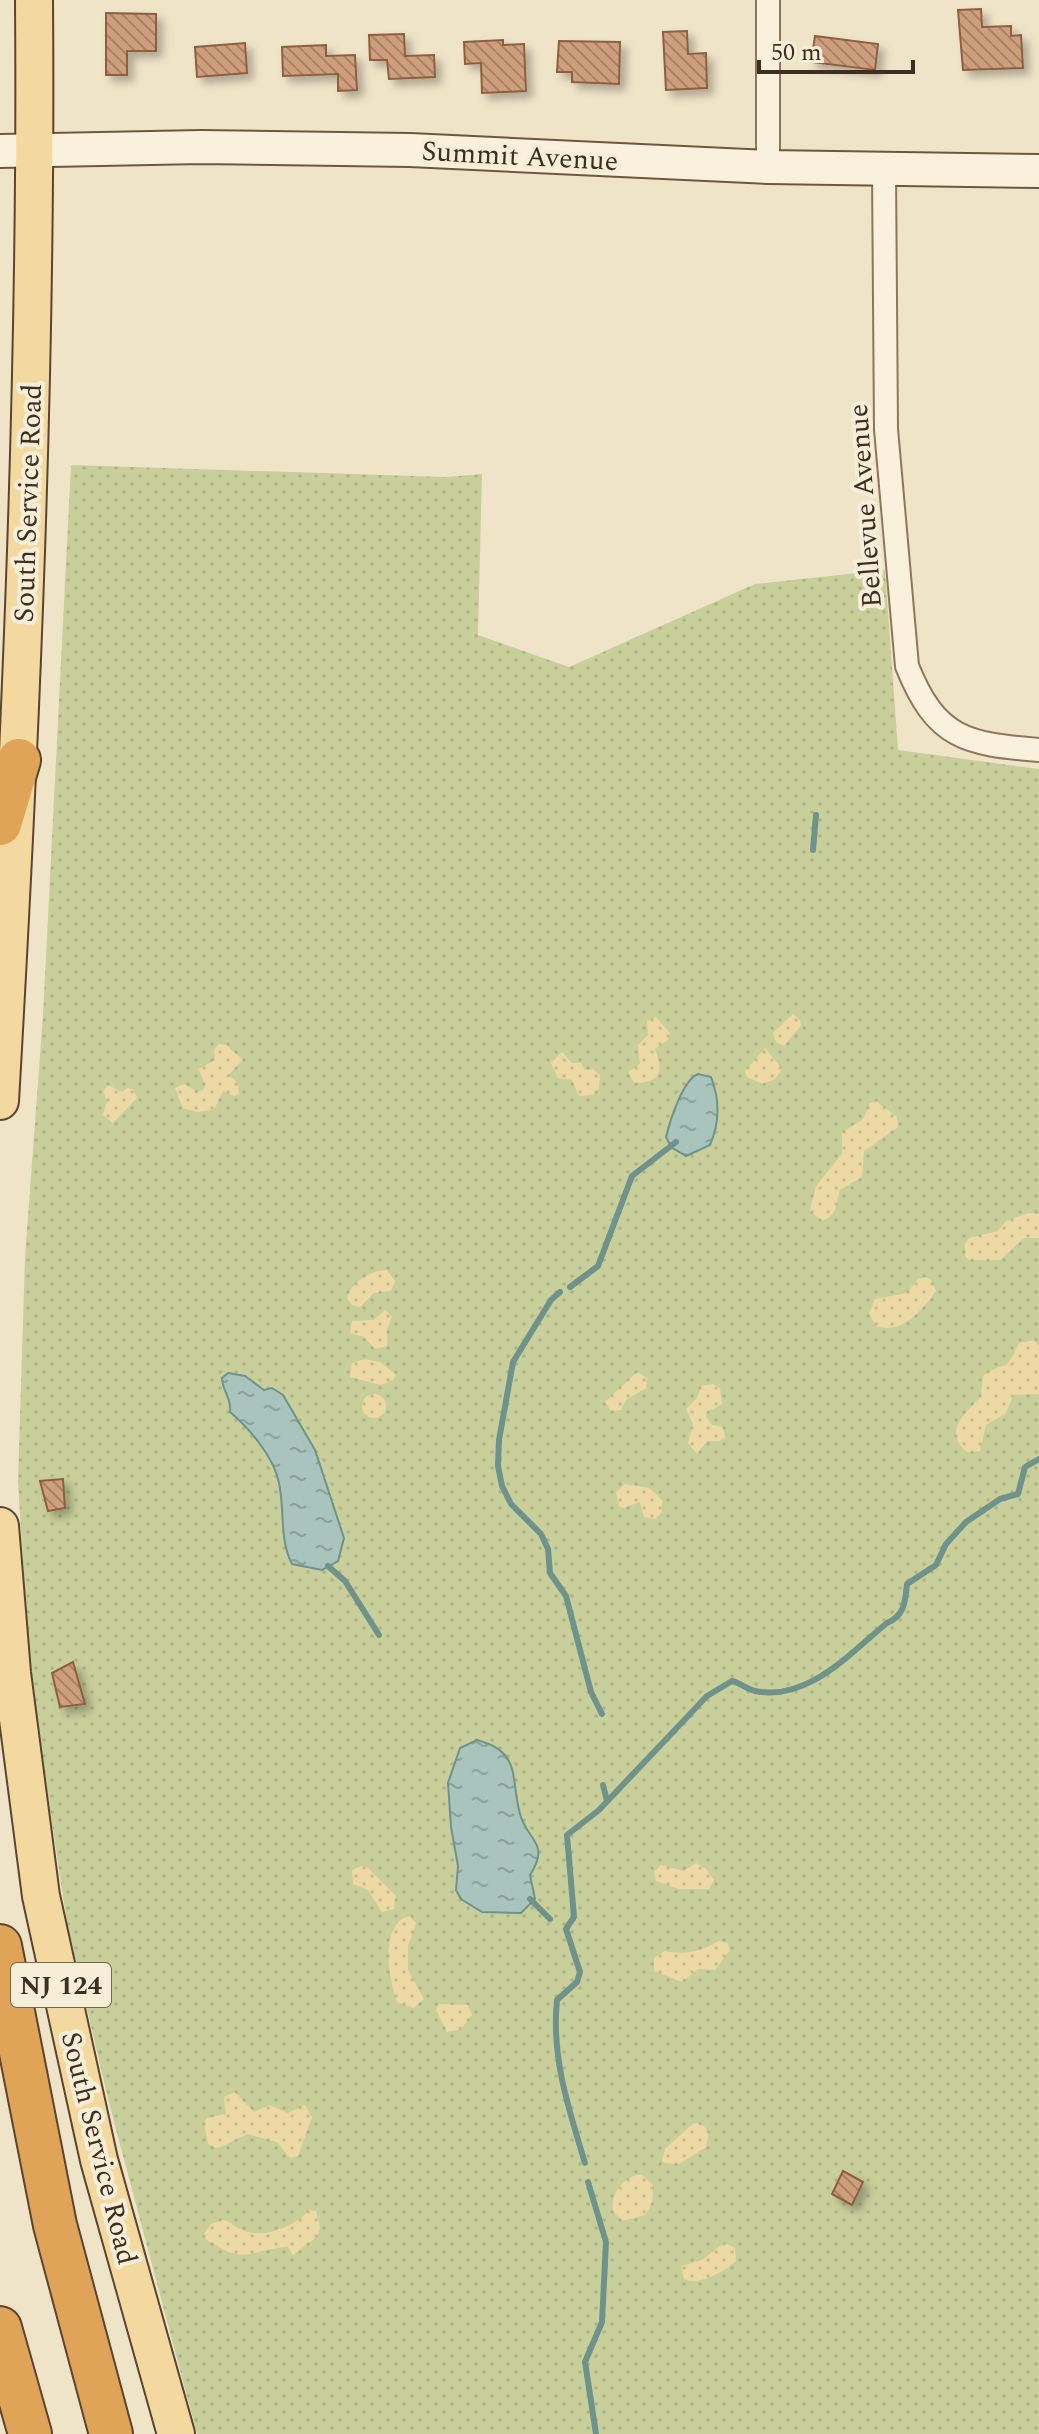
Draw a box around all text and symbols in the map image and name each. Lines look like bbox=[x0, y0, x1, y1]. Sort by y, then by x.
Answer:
scale bar bbox=[759, 24, 913, 74]
text: 50 m bbox=[771, 35, 822, 71]
street label: Summit Avenue bbox=[421, 130, 619, 183]
street label: South Service Road bbox=[3, 383, 54, 623]
street label: Bellevue Avenue bbox=[837, 402, 894, 609]
road number: NJ 124 bbox=[11, 1963, 111, 2007]
street label: South Service Road bbox=[49, 2027, 148, 2269]

